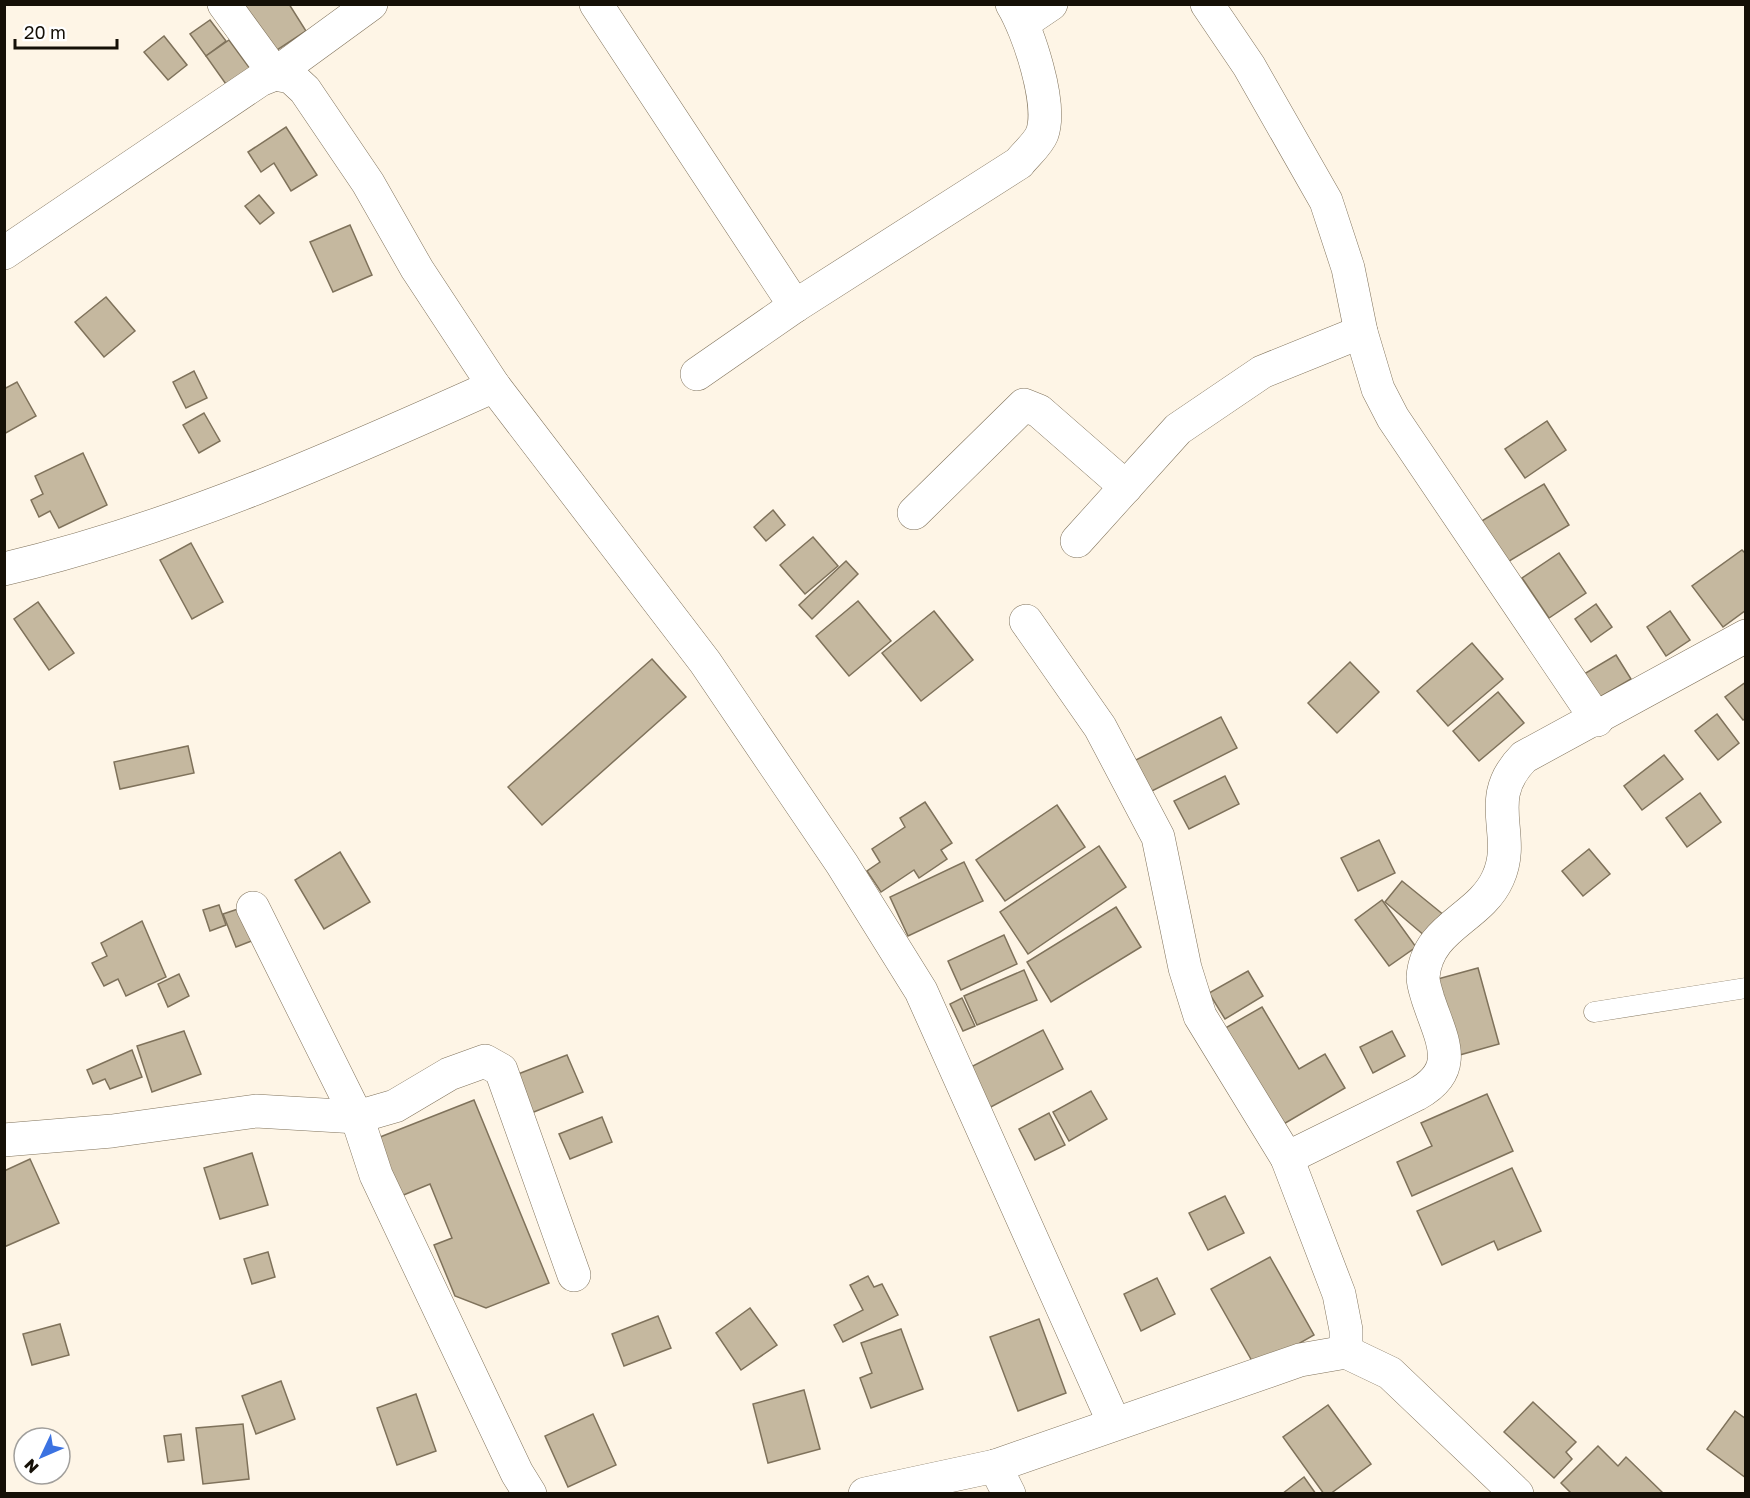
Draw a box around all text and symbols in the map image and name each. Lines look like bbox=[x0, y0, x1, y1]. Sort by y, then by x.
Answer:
scale bar bbox=[15, 12, 117, 50]
text: 20 m bbox=[24, 21, 66, 43]
north arrow bbox=[12, 1426, 72, 1486]
text: N bbox=[20, 1455, 43, 1478]

